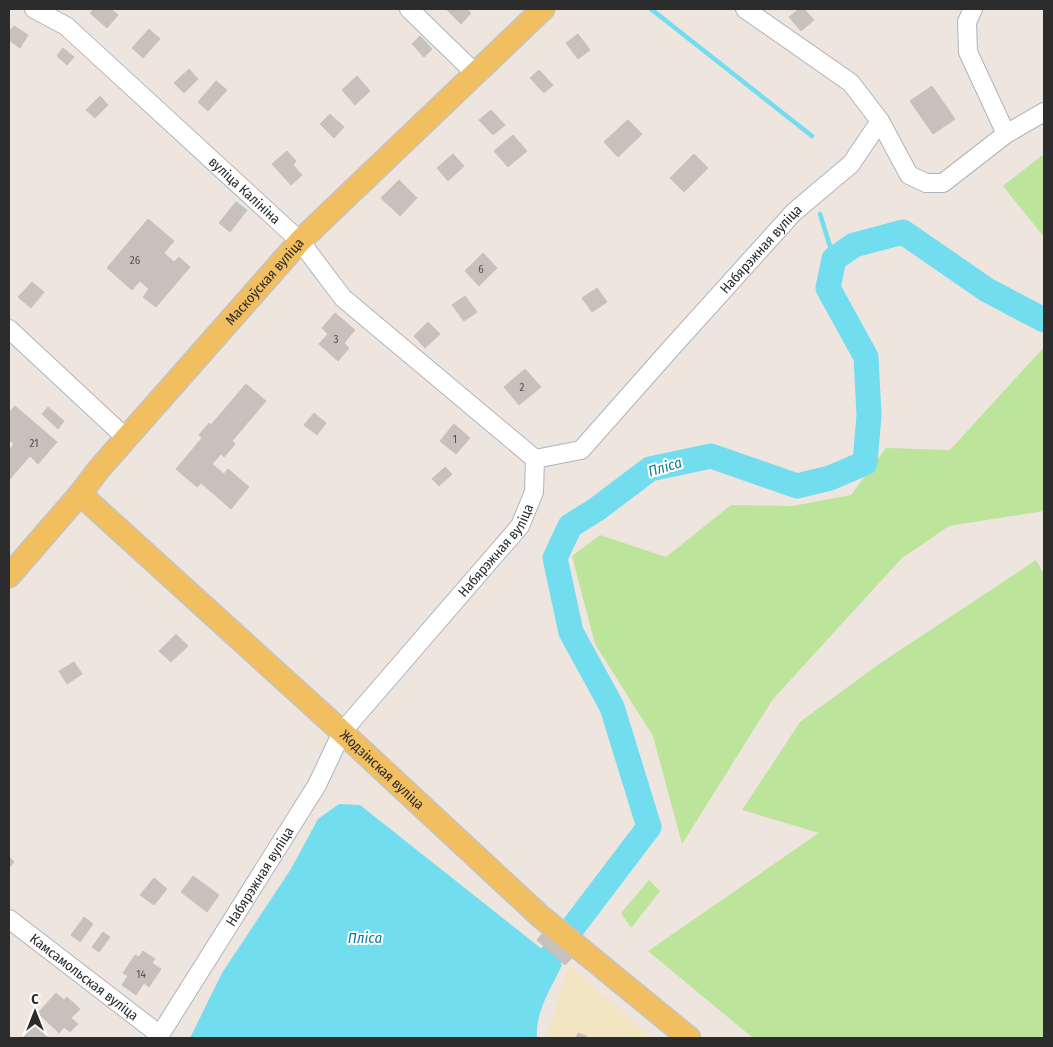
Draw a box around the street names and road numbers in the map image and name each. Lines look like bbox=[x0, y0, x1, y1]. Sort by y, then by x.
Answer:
street label: вуліца Калініна bbox=[205, 153, 284, 228]
street label: Набярэжная вуліца bbox=[717, 201, 805, 297]
street label: Маскоўская вуліца bbox=[222, 235, 308, 329]
street label: Набярэжная вуліца bbox=[455, 501, 537, 601]
street label: Жодзінская вуліца bbox=[336, 726, 428, 813]
street label: Набярэжная вуліца bbox=[223, 824, 298, 929]
street label: Камсамольская вуліца bbox=[26, 930, 142, 1024]

